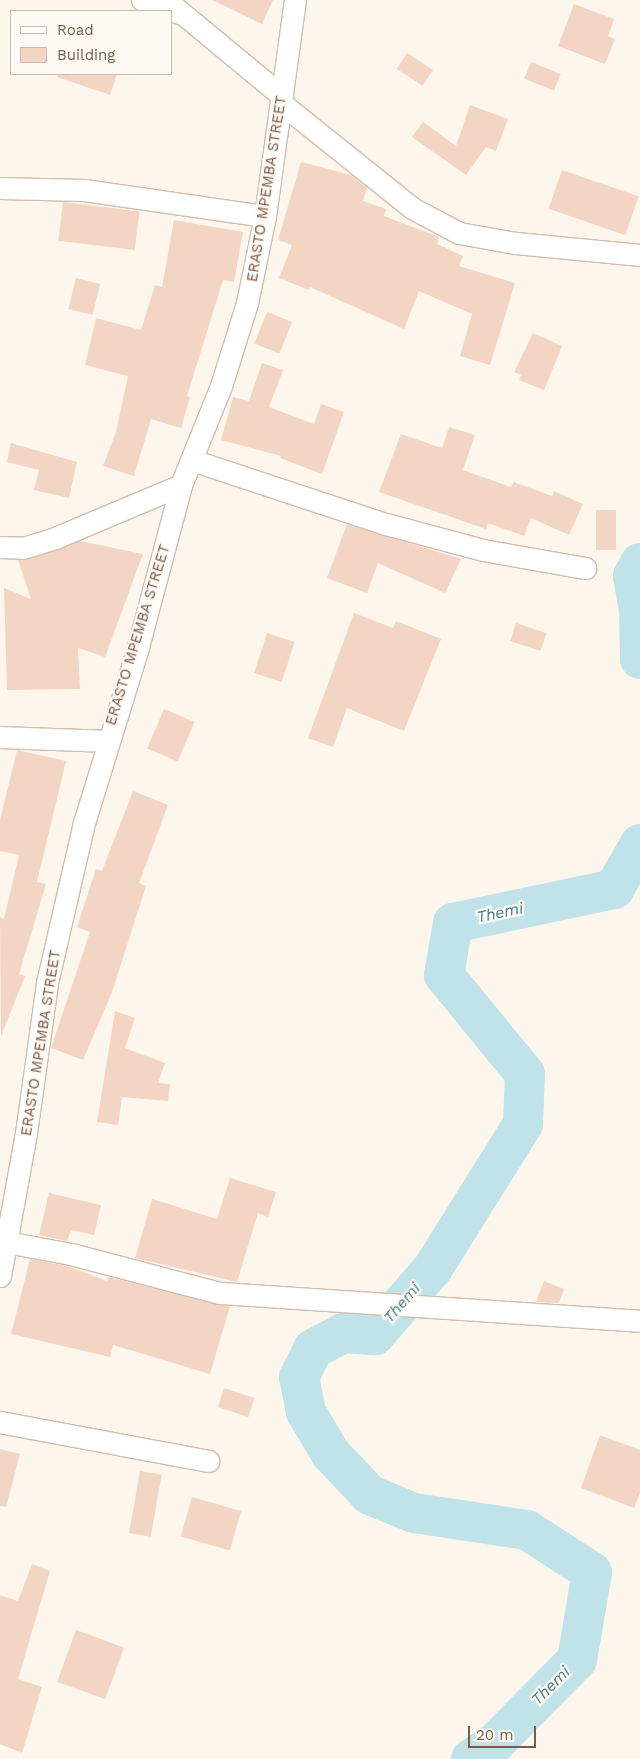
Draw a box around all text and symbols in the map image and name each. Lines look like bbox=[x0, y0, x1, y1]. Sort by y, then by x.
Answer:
legend bbox=[10, 10, 172, 75]
text: Road bbox=[57, 21, 94, 39]
text: Building bbox=[57, 46, 115, 64]
street label: ERASTO MPEMBA STREET bbox=[243, 94, 291, 284]
street label: ERASTO MPEMBA STREET bbox=[102, 542, 174, 728]
water label: Themi bbox=[475, 899, 525, 927]
street label: ERASTO MPEMBA STREET bbox=[17, 948, 65, 1138]
water label: Themi bbox=[379, 1279, 425, 1327]
water label: Themi bbox=[528, 1663, 574, 1709]
scale bar bbox=[470, 1716, 538, 1748]
text: 20 m bbox=[476, 1726, 514, 1744]

